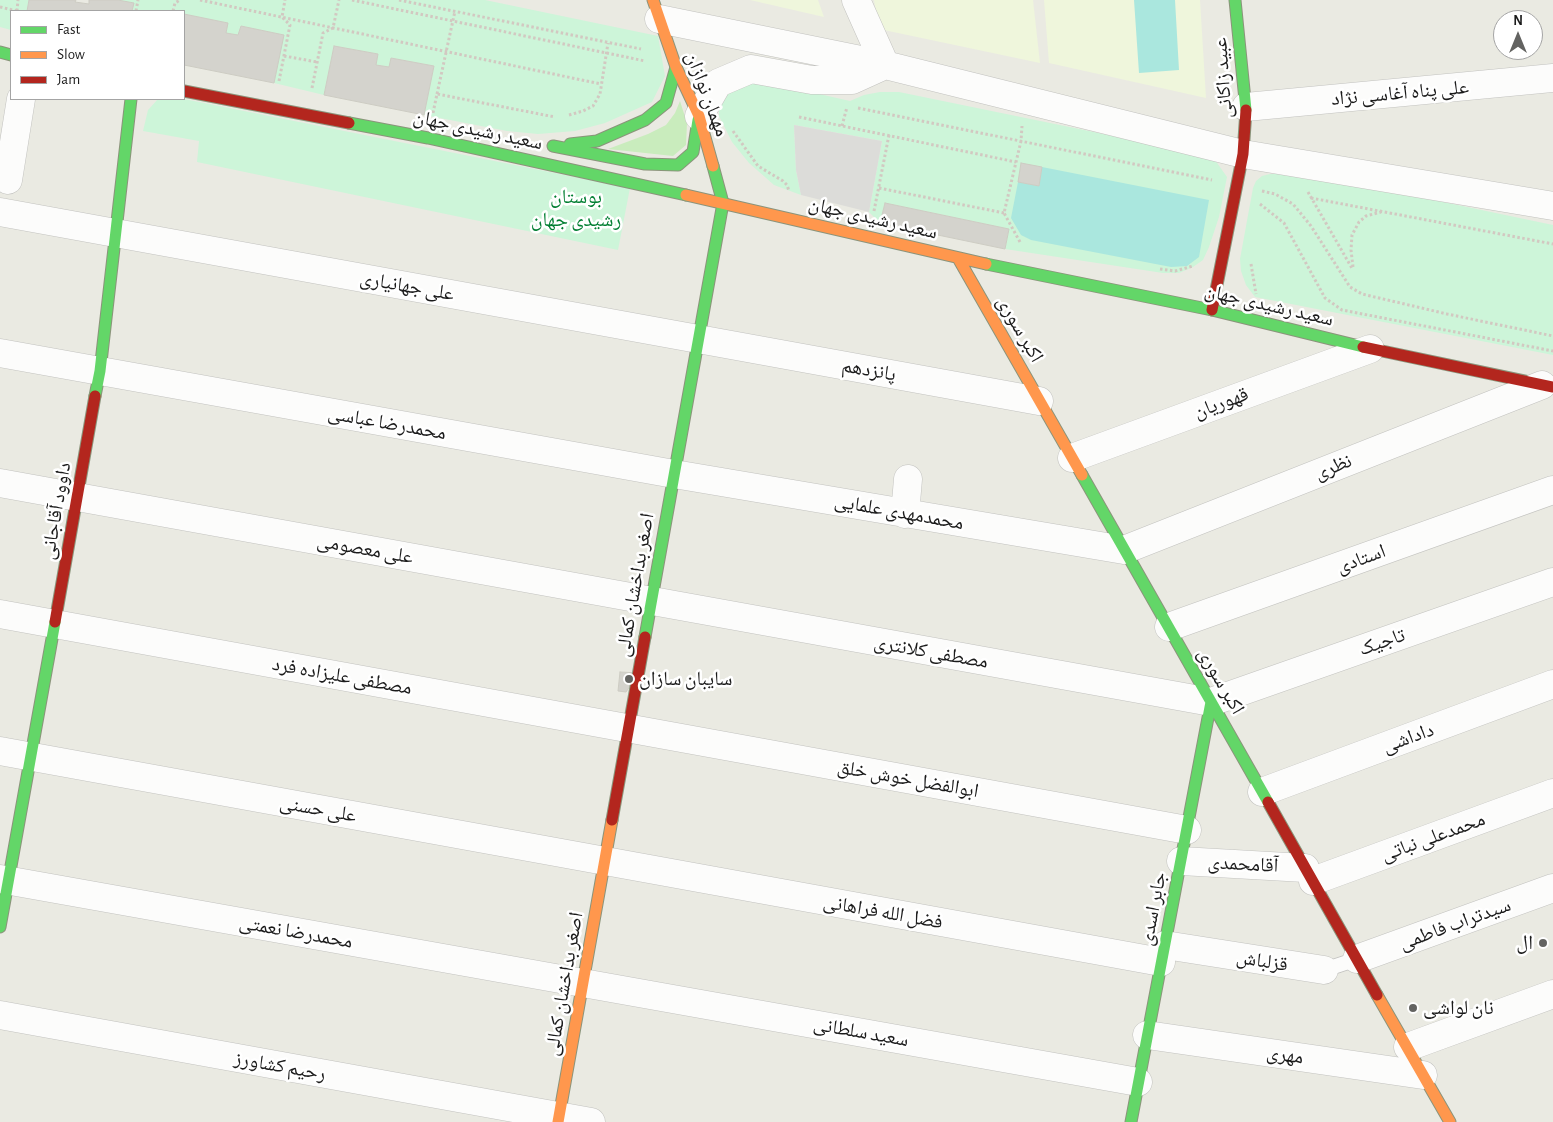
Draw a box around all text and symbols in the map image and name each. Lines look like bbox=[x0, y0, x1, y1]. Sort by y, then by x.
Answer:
legend bbox=[10, 10, 185, 100]
north arrow bbox=[1493, 10, 1543, 60]
text: N bbox=[1513, 14, 1523, 28]
text: Fast bbox=[57, 22, 80, 37]
street label: عبید زاکانی bbox=[1208, 37, 1238, 119]
text: Slow bbox=[57, 47, 85, 62]
street label: مهمان نوازان bbox=[680, 48, 734, 140]
text: Jam bbox=[57, 72, 80, 87]
street label: علی پناه آغاسی نژاد bbox=[1330, 75, 1470, 111]
street label: سعید رشیدی جهان bbox=[411, 105, 545, 155]
park label: بوستان رشیدی جهان bbox=[531, 185, 621, 232]
street label: سعید رشیدی جهان bbox=[806, 191, 940, 245]
street label: علی جهانیاری bbox=[358, 266, 456, 306]
street label: سعید رشیدی جهان bbox=[1202, 278, 1336, 332]
street label: اکبر سوری bbox=[991, 291, 1049, 367]
street label: پانزدهم bbox=[840, 353, 898, 387]
street label: قهوریان bbox=[1190, 382, 1252, 424]
street label: محمدرضا عباسی bbox=[326, 401, 448, 445]
street label: نظری bbox=[1311, 449, 1355, 485]
street label: داوود آقاجانی bbox=[36, 460, 76, 562]
street label: محمدمهدی علمایی bbox=[832, 489, 966, 535]
street label: اصغر بداخشان کمالی bbox=[611, 511, 659, 659]
street label: علی معصومی bbox=[315, 529, 415, 569]
street label: استادی bbox=[1333, 539, 1389, 579]
street label: تاجیک bbox=[1356, 623, 1408, 661]
street label: مصطفی کلانتری bbox=[872, 630, 990, 674]
street label: اکبر سوری bbox=[1192, 643, 1250, 719]
street label: مصطفی علیزاده فرد bbox=[270, 652, 414, 700]
place label: سایبان سازان bbox=[639, 667, 732, 691]
marker: سایبان سازان bbox=[623, 673, 635, 685]
street label: داداشی bbox=[1379, 718, 1437, 758]
street label: ابوالفضل خوش خلق bbox=[835, 755, 981, 803]
street label: علی حسنی bbox=[278, 790, 358, 828]
street label: محمدعلی نباتی bbox=[1378, 807, 1488, 867]
street label: آقامحمدی bbox=[1207, 850, 1279, 878]
street label: جابر اسدی bbox=[1134, 870, 1172, 948]
street label: فضل الله فراهانی bbox=[821, 890, 945, 934]
street label: سیدتراب فاطمی bbox=[1396, 893, 1514, 955]
street label: محمدرضا نعمتی bbox=[237, 910, 355, 954]
street label: اصغر بداخشان کمالی bbox=[540, 910, 588, 1058]
place label: ال bbox=[1516, 931, 1533, 955]
marker: ال bbox=[1537, 937, 1549, 949]
street label: قزلباش bbox=[1235, 945, 1289, 977]
place label: نان لواشی bbox=[1423, 996, 1494, 1020]
marker: نان لواشی bbox=[1407, 1002, 1419, 1014]
street label: سعید سلطانی bbox=[811, 1012, 911, 1052]
street label: مهری bbox=[1265, 1041, 1305, 1069]
street label: رحیم کشاورز bbox=[232, 1046, 328, 1086]

